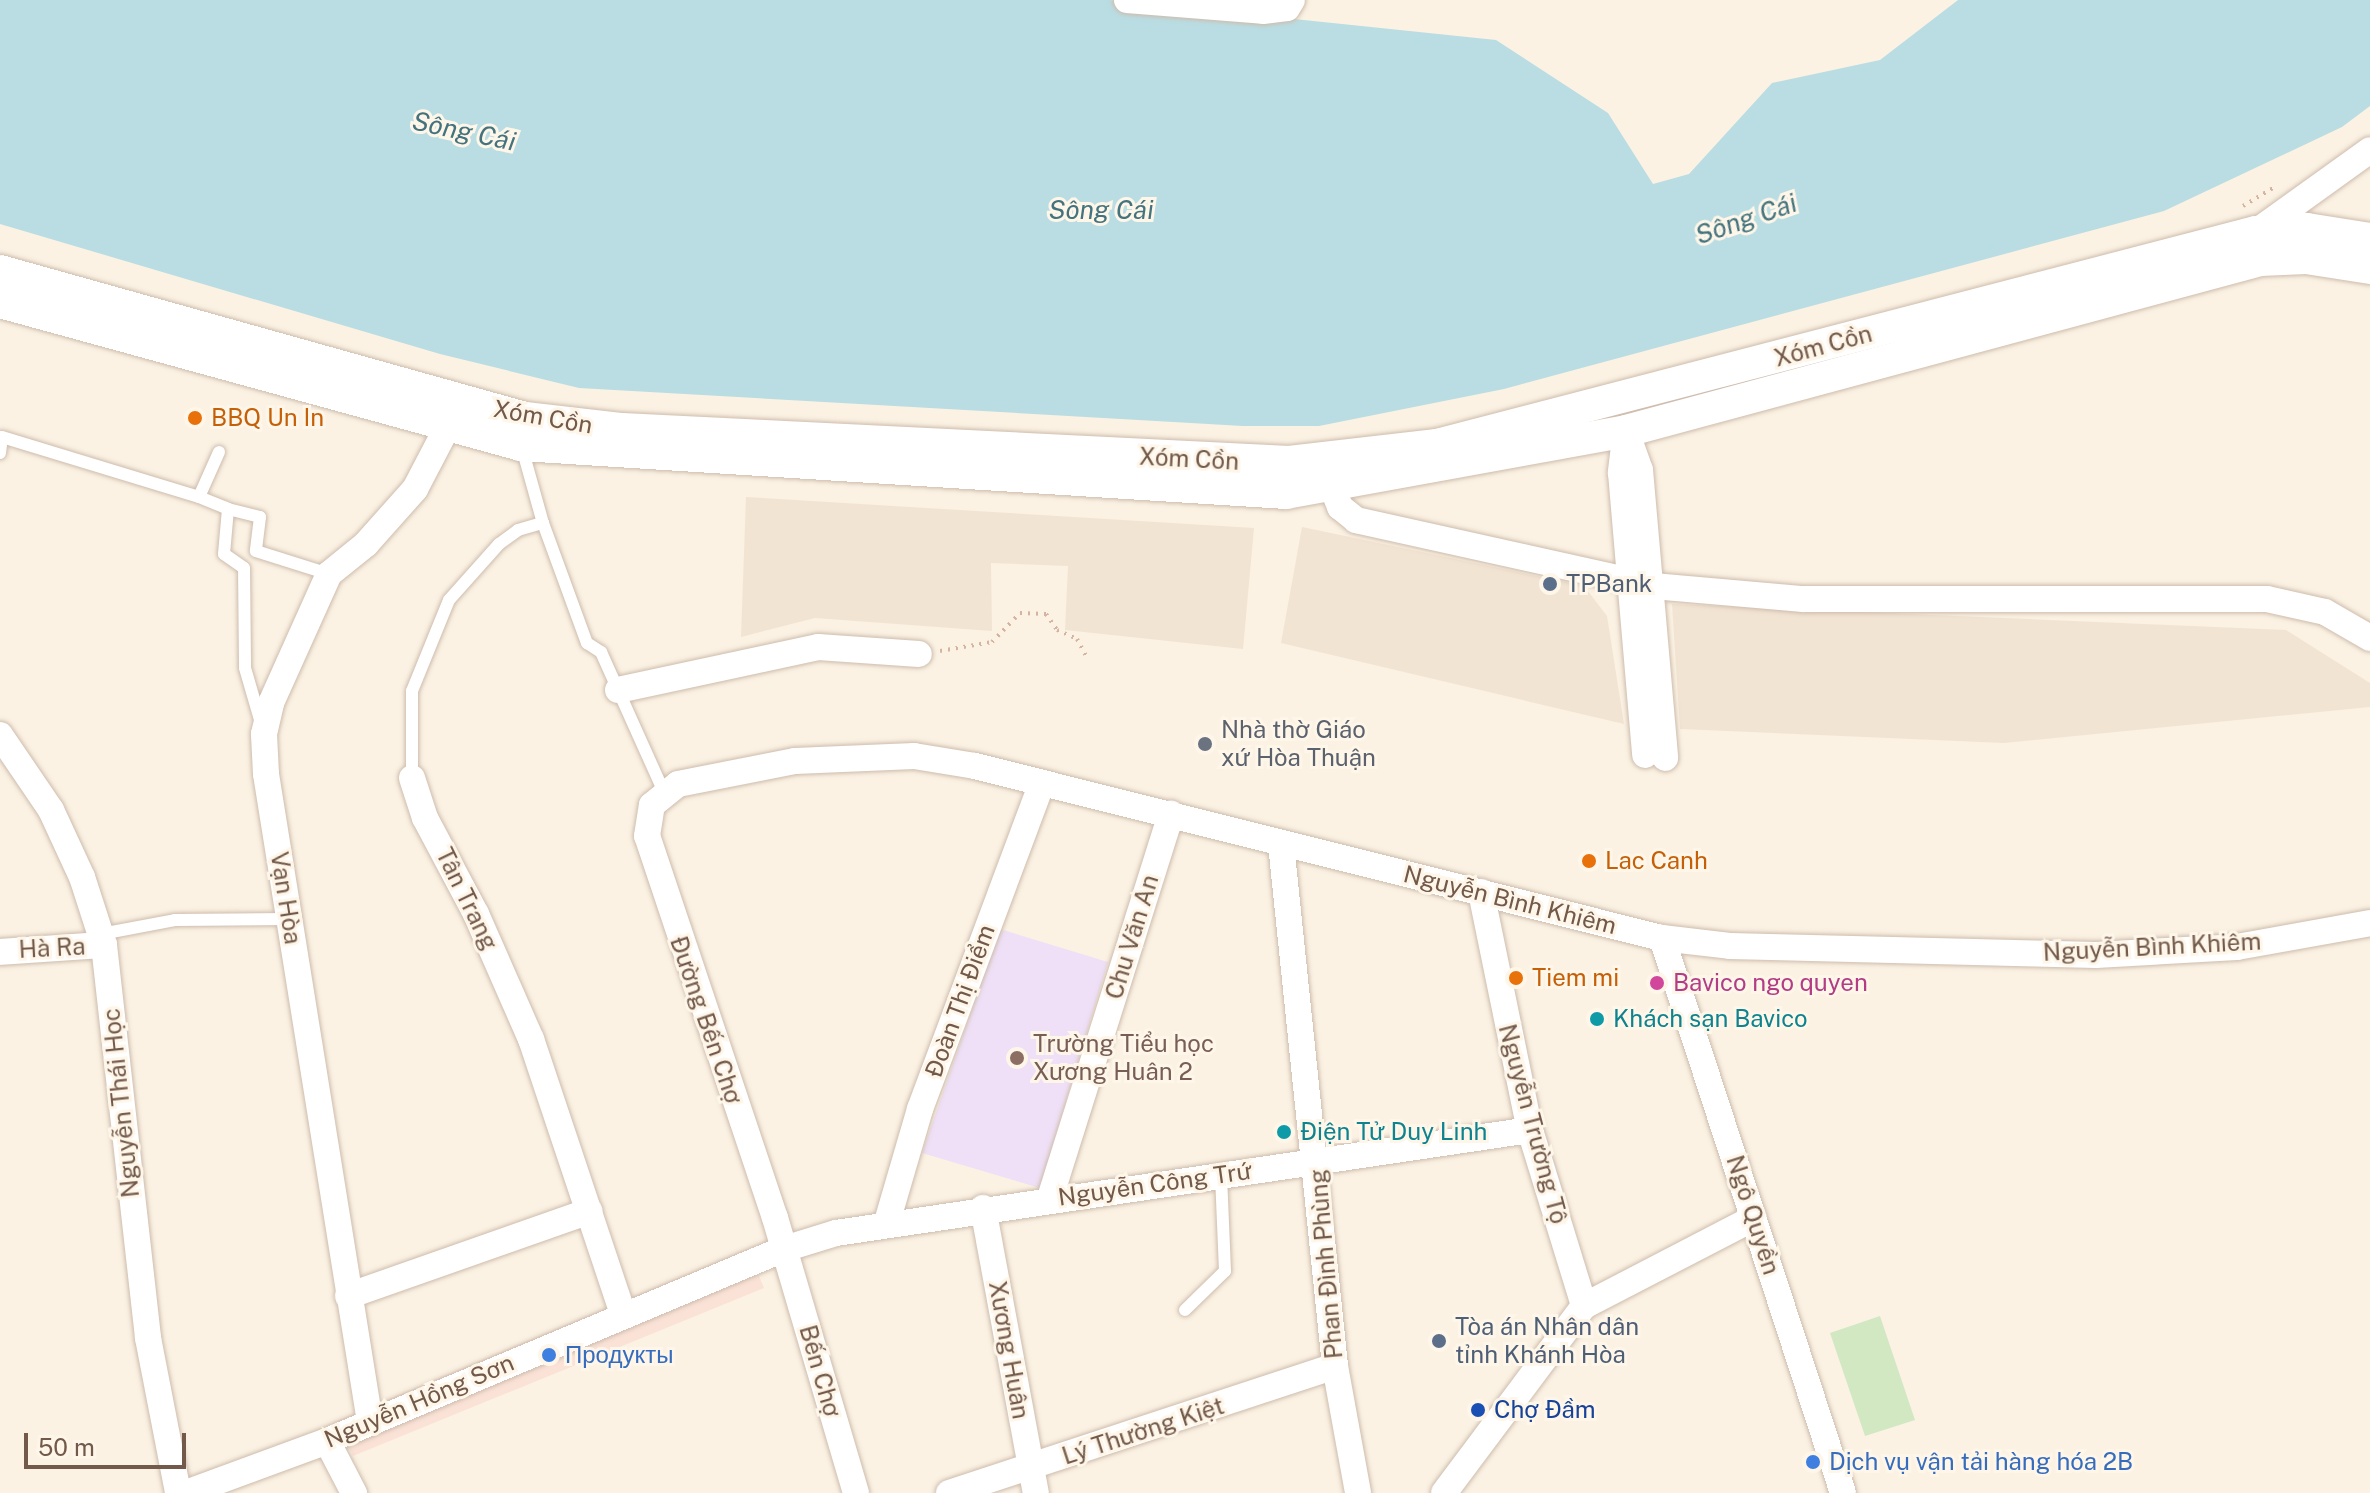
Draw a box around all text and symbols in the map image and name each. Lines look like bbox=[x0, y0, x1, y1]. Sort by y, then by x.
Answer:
water label: Sông Cái bbox=[409, 105, 519, 157]
water label: Sông Cái bbox=[1691, 187, 1801, 251]
water label: Sông Cái bbox=[1048, 194, 1154, 226]
street label: Xóm Cồn bbox=[1771, 319, 1875, 373]
street label: Xóm Cồn bbox=[491, 394, 595, 440]
place label: BBQ Un In bbox=[211, 404, 324, 432]
marker: BBQ Un In bbox=[186, 409, 204, 427]
street label: Xóm Cồn bbox=[1138, 442, 1240, 476]
place label: TPBank bbox=[1566, 570, 1652, 598]
marker: TPBank bbox=[1541, 575, 1559, 593]
place label: Nhà thờ Giáo xứ Hòa Thuận bbox=[1221, 716, 1376, 772]
marker: Nhà thờ Giáo xứ Hòa Thuận bbox=[1196, 735, 1214, 753]
street label: Tân Trang bbox=[430, 843, 504, 955]
place label: Lac Canh bbox=[1605, 847, 1708, 875]
street label: Vạn Hòa bbox=[265, 850, 307, 946]
marker: Lac Canh bbox=[1580, 852, 1598, 870]
street label: Nguyễn Bình Khiêm bbox=[1401, 860, 1619, 940]
street label: Chu Văn An bbox=[1099, 871, 1165, 1003]
street label: Đoàn Thị Điểm bbox=[919, 921, 1001, 1081]
street label: Nguyễn Bình Khiêm bbox=[2042, 927, 2262, 967]
street label: Hà Ra bbox=[18, 932, 86, 964]
street label: Đường Bến Chợ bbox=[664, 932, 748, 1108]
place label: Tiem mi bbox=[1532, 964, 1619, 992]
marker: Tiem mi bbox=[1507, 969, 1525, 987]
place label: Bavico ngo quyen bbox=[1673, 969, 1868, 997]
marker: Bavico ngo quyen bbox=[1648, 974, 1666, 992]
place label: Khách sạn Bavico bbox=[1613, 1005, 1808, 1033]
street label: Nguyễn Thái Học bbox=[97, 1007, 145, 1199]
marker: Khách sạn Bavico bbox=[1588, 1010, 1606, 1028]
street label: Nguyễn Trường Tộ bbox=[1492, 1021, 1574, 1227]
place label: Trường Tiểu học Xương Huân 2 bbox=[1033, 1030, 1214, 1086]
marker: Trường Tiểu học Xương Huân 2 bbox=[1008, 1049, 1026, 1067]
place label: Điện Tử Duy Linh bbox=[1300, 1118, 1487, 1146]
marker: Điện Tử Duy Linh bbox=[1275, 1123, 1293, 1141]
street label: Ngô Quyền bbox=[1720, 1152, 1786, 1278]
street label: Nguyễn Công Trứ bbox=[1056, 1156, 1254, 1212]
street label: Phan Đình Phùng bbox=[1303, 1168, 1349, 1360]
street label: Xương Huân bbox=[983, 1279, 1035, 1421]
place label: Tòa án Nhân dân tỉnh Khánh Hòa bbox=[1455, 1313, 1639, 1369]
street label: Bến Chợ bbox=[793, 1322, 847, 1420]
marker: Tòa án Nhân dân tỉnh Khánh Hòa bbox=[1430, 1332, 1448, 1350]
place label: Продукты bbox=[565, 1341, 673, 1369]
marker: Продукты bbox=[540, 1346, 558, 1364]
street label: Nguyễn Hồng Sơn bbox=[320, 1348, 518, 1454]
street label: Lý Thường Kiệt bbox=[1058, 1391, 1228, 1471]
place label: Chợ Đầm bbox=[1494, 1396, 1596, 1424]
marker: Chợ Đầm bbox=[1469, 1401, 1487, 1419]
scale bar bbox=[28, 1417, 190, 1467]
text: 50 m bbox=[38, 1433, 95, 1461]
place label: Dịch vụ vận tải hàng hóa 2B bbox=[1829, 1448, 2134, 1476]
marker: Dịch vụ vận tải hàng hóa 2B bbox=[1804, 1453, 1822, 1471]

